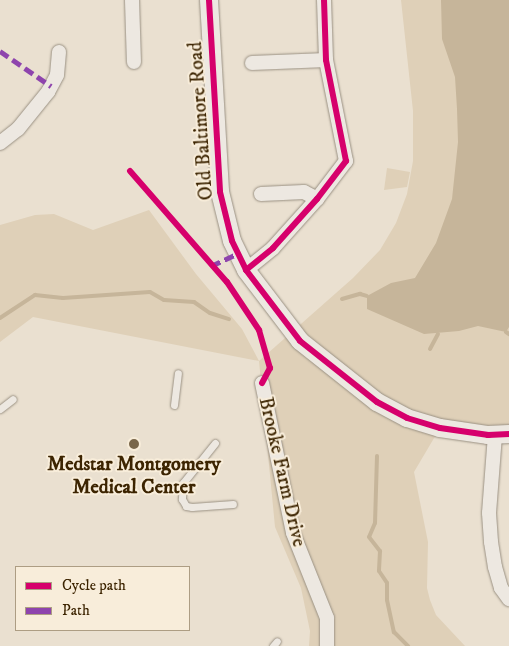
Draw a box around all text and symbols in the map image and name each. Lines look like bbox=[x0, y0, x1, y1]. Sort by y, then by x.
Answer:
street label: Old Baltimore Road bbox=[183, 41, 219, 201]
street label: Brooke Farm Drive bbox=[253, 395, 311, 549]
marker: Medstar Montgomery Medical Center bbox=[127, 437, 141, 451]
place label: Medstar Montgomery Medical Center bbox=[47, 453, 221, 500]
legend bbox=[15, 566, 190, 631]
text: Cycle path bbox=[62, 576, 126, 595]
text: Path bbox=[62, 601, 90, 620]

